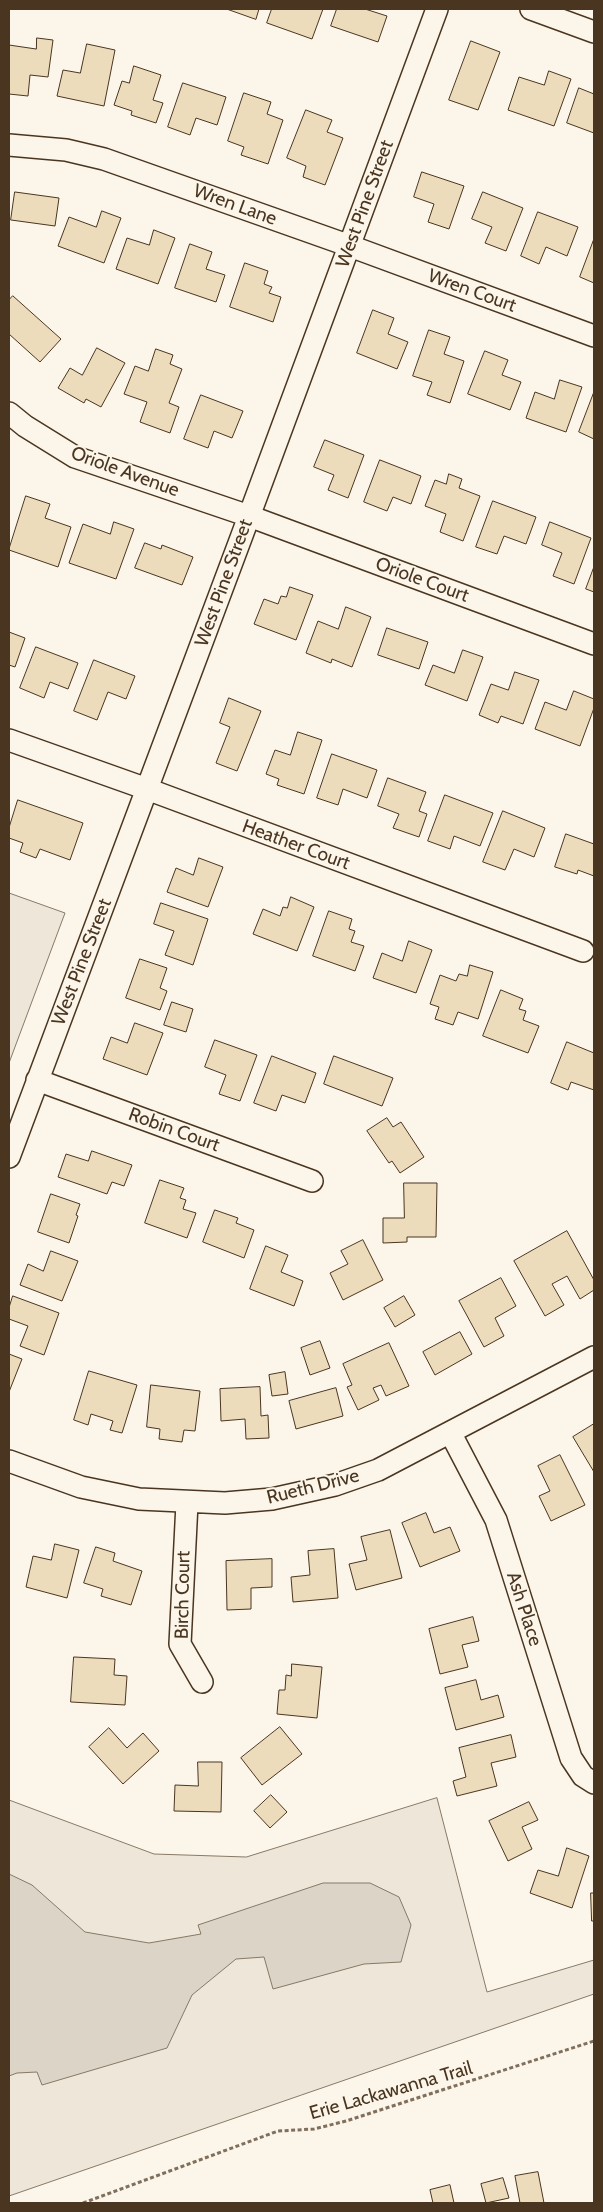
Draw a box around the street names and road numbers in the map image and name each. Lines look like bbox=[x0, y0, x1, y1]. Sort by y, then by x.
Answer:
street label: West Pine Street bbox=[331, 137, 399, 271]
street label: Wren Lane bbox=[190, 179, 280, 231]
street label: Wren Court bbox=[425, 265, 519, 317]
street label: Oriole Avenue bbox=[68, 442, 182, 502]
street label: West Pine Street bbox=[190, 516, 258, 650]
street label: Oriole Court bbox=[372, 553, 472, 607]
street label: Heather Court bbox=[239, 815, 353, 875]
street label: West Pine Street bbox=[47, 895, 117, 1029]
street label: Robin Court bbox=[125, 1103, 223, 1157]
street label: Rueth Drive bbox=[264, 1465, 362, 1509]
street label: Birch Court bbox=[171, 1551, 195, 1639]
street label: Ash Place bbox=[501, 1569, 547, 1649]
street label: Erie Lackawanna Trail bbox=[307, 2057, 475, 2125]

